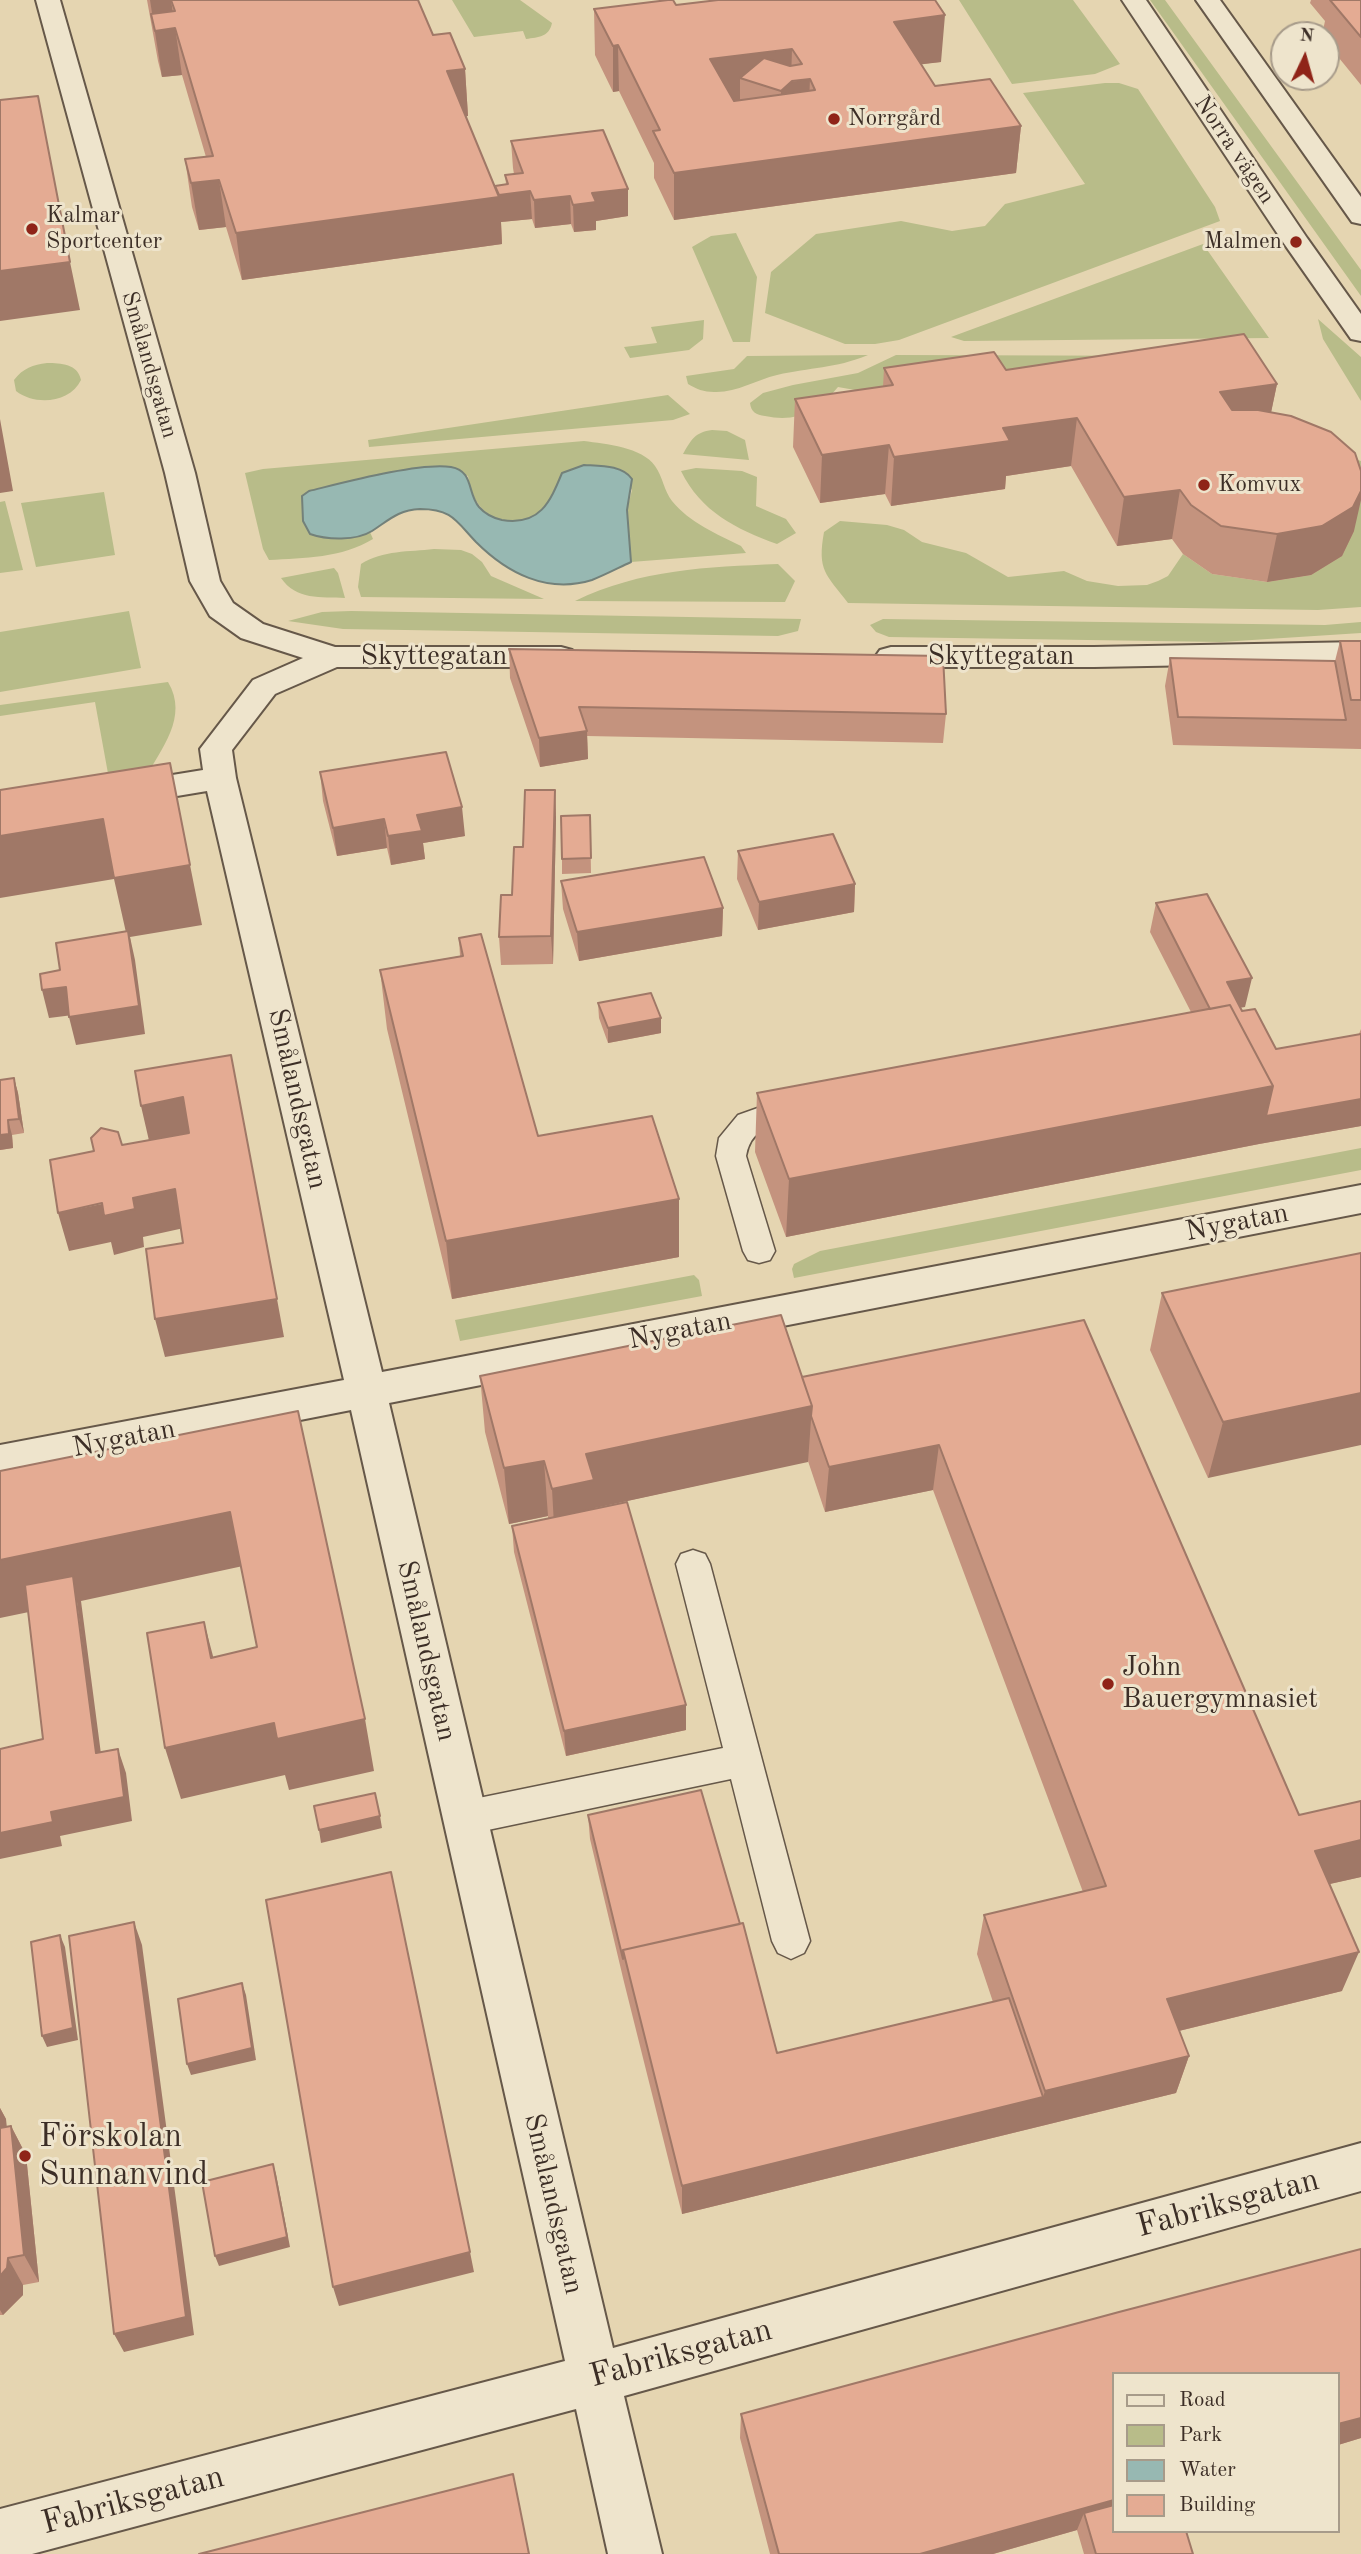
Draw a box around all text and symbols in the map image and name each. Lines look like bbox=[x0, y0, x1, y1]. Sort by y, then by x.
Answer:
north arrow bbox=[1270, 21, 1340, 91]
text: N bbox=[1299, 26, 1315, 47]
street label: Norra vägen bbox=[1188, 91, 1280, 209]
place label: Norrgård bbox=[848, 105, 941, 133]
marker: Norrgård bbox=[826, 111, 842, 127]
place label: Kalmar Sportcenter bbox=[46, 202, 162, 256]
marker: Kalmar Sportcenter bbox=[24, 221, 40, 237]
place label: Malmen bbox=[1204, 228, 1282, 256]
marker: Malmen bbox=[1288, 234, 1304, 250]
street label: Smålandsgatan bbox=[115, 288, 183, 442]
place label: Komvux bbox=[1218, 471, 1301, 499]
marker: Komvux bbox=[1196, 477, 1212, 493]
street label: Skyttegatan bbox=[361, 640, 507, 674]
street label: Skyttegatan bbox=[928, 640, 1074, 674]
street label: Smålandsgatan bbox=[260, 1005, 334, 1193]
street label: Nygatan bbox=[1183, 1197, 1291, 1249]
street label: Nygatan bbox=[626, 1305, 734, 1357]
street label: Nygatan bbox=[70, 1413, 178, 1465]
street label: Smålandsgatan bbox=[389, 1557, 463, 1745]
place label: John Bauergymnasiet bbox=[1122, 1651, 1318, 1717]
marker: John Bauergymnasiet bbox=[1100, 1676, 1116, 1692]
street label: Smålandsgatan bbox=[516, 2110, 590, 2298]
place label: Förskolan Sunnanvind bbox=[39, 2117, 208, 2195]
marker: Förskolan Sunnanvind bbox=[17, 2148, 33, 2164]
street label: Fabriksgatan bbox=[1133, 2161, 1323, 2247]
street label: Fabriksgatan bbox=[586, 2311, 776, 2397]
legend bbox=[1112, 2372, 1340, 2533]
text: Road bbox=[1179, 2390, 1226, 2411]
text: Park bbox=[1179, 2425, 1222, 2446]
street label: Fabriksgatan bbox=[38, 2458, 228, 2544]
text: Water bbox=[1179, 2460, 1236, 2481]
text: Building bbox=[1179, 2495, 1255, 2516]

